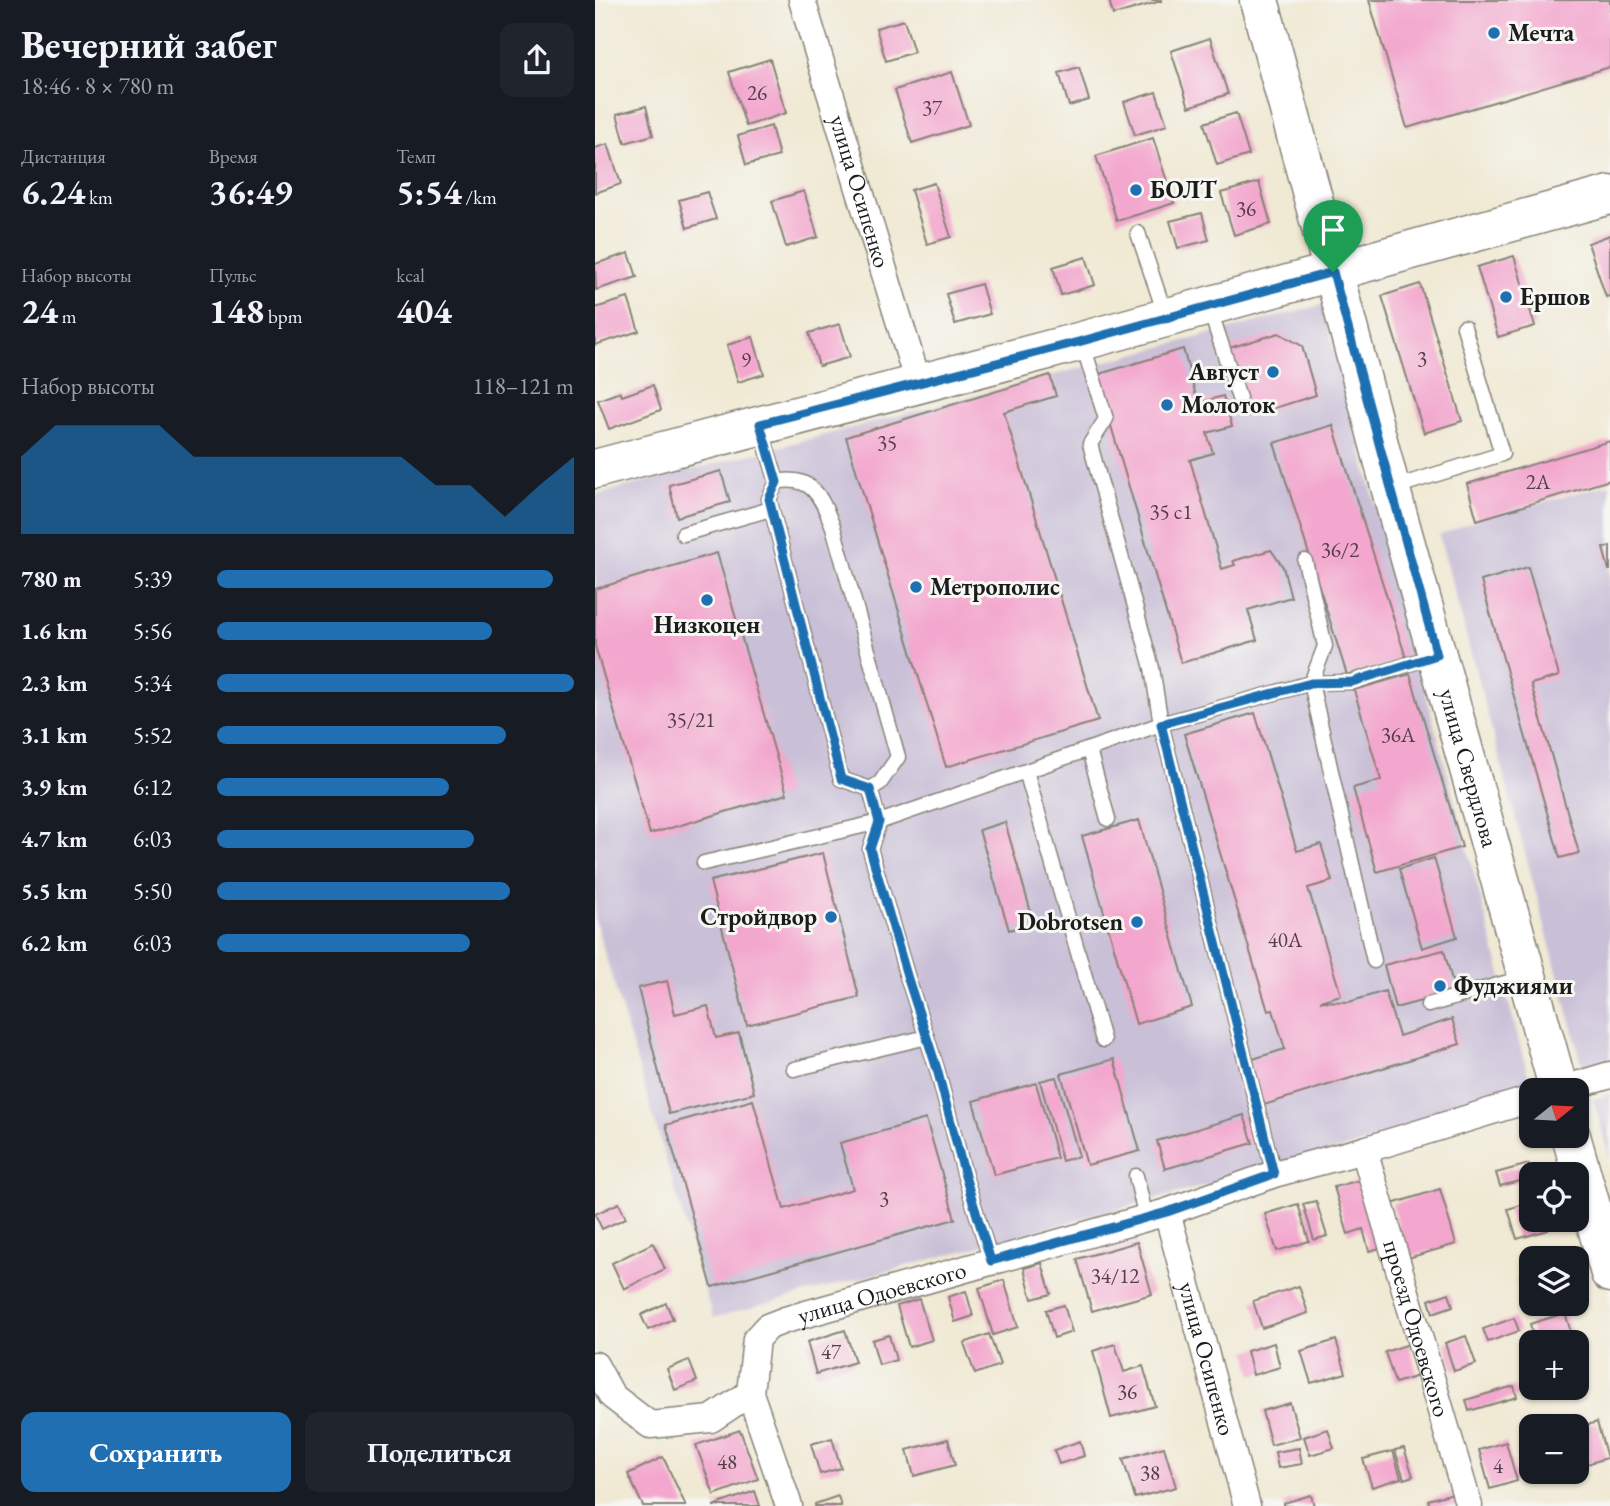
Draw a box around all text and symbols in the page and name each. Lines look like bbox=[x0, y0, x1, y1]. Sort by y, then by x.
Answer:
place label: Мечта bbox=[1508, 17, 1575, 48]
text: Вечерний забег bbox=[21, 20, 277, 69]
button: share bbox=[500, 23, 574, 97]
marker: Мечта bbox=[1486, 25, 1502, 41]
text: 18:46 · 8 × 780 m bbox=[21, 71, 174, 101]
house number: 26 bbox=[747, 79, 767, 106]
house number: 37 bbox=[922, 94, 943, 121]
street label: улица Осипенко bbox=[823, 111, 898, 272]
text: Дистанция bbox=[21, 144, 106, 169]
text: Время bbox=[209, 144, 257, 169]
text: Темп bbox=[396, 144, 436, 169]
text: 6.24 bbox=[21, 169, 85, 214]
text: 36:49 bbox=[209, 169, 293, 214]
text: 5:54 bbox=[396, 169, 462, 214]
place label: БОЛТ bbox=[1150, 174, 1217, 205]
marker: БОЛТ bbox=[1128, 182, 1144, 198]
text: km bbox=[85, 185, 113, 210]
text: /km bbox=[462, 185, 497, 210]
house number: 36 bbox=[1236, 195, 1256, 222]
pin bbox=[1303, 200, 1363, 272]
icon: arrive bbox=[1314, 211, 1352, 249]
text: Набор высоты bbox=[21, 263, 132, 288]
text: Пульс bbox=[209, 263, 257, 288]
text: kcal bbox=[396, 263, 425, 288]
place label: Ершов bbox=[1520, 281, 1590, 312]
text: 24 bbox=[21, 288, 58, 333]
text: 148 bbox=[209, 288, 264, 333]
text: 404 bbox=[396, 288, 452, 333]
marker: Ершов bbox=[1498, 289, 1514, 305]
text: m bbox=[58, 304, 77, 329]
text: bpm bbox=[264, 304, 302, 329]
house number: 3 bbox=[1417, 345, 1427, 372]
house number: 9 bbox=[741, 346, 751, 373]
place label: Август bbox=[1188, 356, 1259, 388]
marker: Август bbox=[1265, 364, 1281, 380]
text: Набор высоты bbox=[21, 371, 155, 401]
text: 118–121 m bbox=[473, 371, 574, 401]
place label: Молоток bbox=[1181, 389, 1276, 420]
marker: Молоток bbox=[1159, 397, 1175, 413]
house number: 35 bbox=[877, 429, 897, 456]
house number: 2А bbox=[1526, 468, 1551, 495]
house number: 35 с1 bbox=[1150, 498, 1193, 525]
house number: 36/2 bbox=[1321, 536, 1359, 563]
text: 780 m bbox=[21, 564, 82, 594]
text: 5:39 bbox=[133, 564, 172, 594]
place label: Метрополис bbox=[930, 571, 1060, 602]
marker: Метрополис bbox=[908, 579, 924, 595]
marker: Низкоцен bbox=[699, 592, 715, 608]
place label: Низкоцен bbox=[654, 609, 760, 640]
text: 1.6 km bbox=[21, 616, 88, 646]
text: 5:56 bbox=[133, 616, 172, 646]
text: 2.3 km bbox=[21, 668, 88, 698]
text: 5:34 bbox=[133, 668, 172, 698]
street label: улица Свердлова bbox=[1432, 685, 1506, 851]
house number: 35/21 bbox=[667, 706, 715, 733]
text: 3.1 km bbox=[21, 720, 88, 750]
text: 5:52 bbox=[133, 720, 172, 750]
house number: 36А bbox=[1381, 721, 1416, 748]
text: 3.9 km bbox=[21, 772, 88, 802]
text: 6:12 bbox=[133, 772, 172, 802]
text: 4.7 km bbox=[21, 824, 88, 854]
text: 6:03 bbox=[133, 824, 172, 854]
text: 5.5 km bbox=[21, 876, 88, 906]
text: 5:50 bbox=[133, 876, 172, 906]
place label: Стройдвор bbox=[700, 901, 817, 932]
place label: Dobrotsen bbox=[1017, 906, 1123, 937]
marker: Стройдвор bbox=[823, 909, 839, 925]
marker: Dobrotsen bbox=[1129, 914, 1145, 930]
house number: 40А bbox=[1268, 926, 1303, 953]
text: 6.2 km bbox=[21, 928, 88, 958]
text: 6:03 bbox=[133, 928, 172, 958]
place label: Фуджиями bbox=[1454, 970, 1573, 1002]
marker: Фуджиями bbox=[1432, 978, 1448, 994]
north arrow bbox=[1519, 1078, 1589, 1148]
map controls bbox=[1519, 1078, 1589, 1484]
button: locate bbox=[1519, 1162, 1589, 1232]
house number: 3 bbox=[879, 1185, 889, 1212]
street label: проезд Одоевского bbox=[1376, 1236, 1458, 1421]
button: layers bbox=[1519, 1246, 1589, 1316]
street label: улица Одоевского bbox=[794, 1254, 970, 1331]
house number: 34/12 bbox=[1091, 1262, 1139, 1289]
street label: улица Осипенко bbox=[1172, 1278, 1243, 1439]
button: + bbox=[1519, 1330, 1589, 1400]
house number: 47 bbox=[821, 1338, 842, 1365]
house number: 36 bbox=[1117, 1378, 1137, 1405]
button: Сохранить bbox=[21, 1412, 291, 1492]
button: Поделиться bbox=[305, 1412, 574, 1492]
button: − bbox=[1519, 1414, 1589, 1484]
house number: 48 bbox=[717, 1448, 737, 1475]
house number: 4 bbox=[1493, 1452, 1504, 1479]
house number: 38 bbox=[1140, 1459, 1160, 1486]

